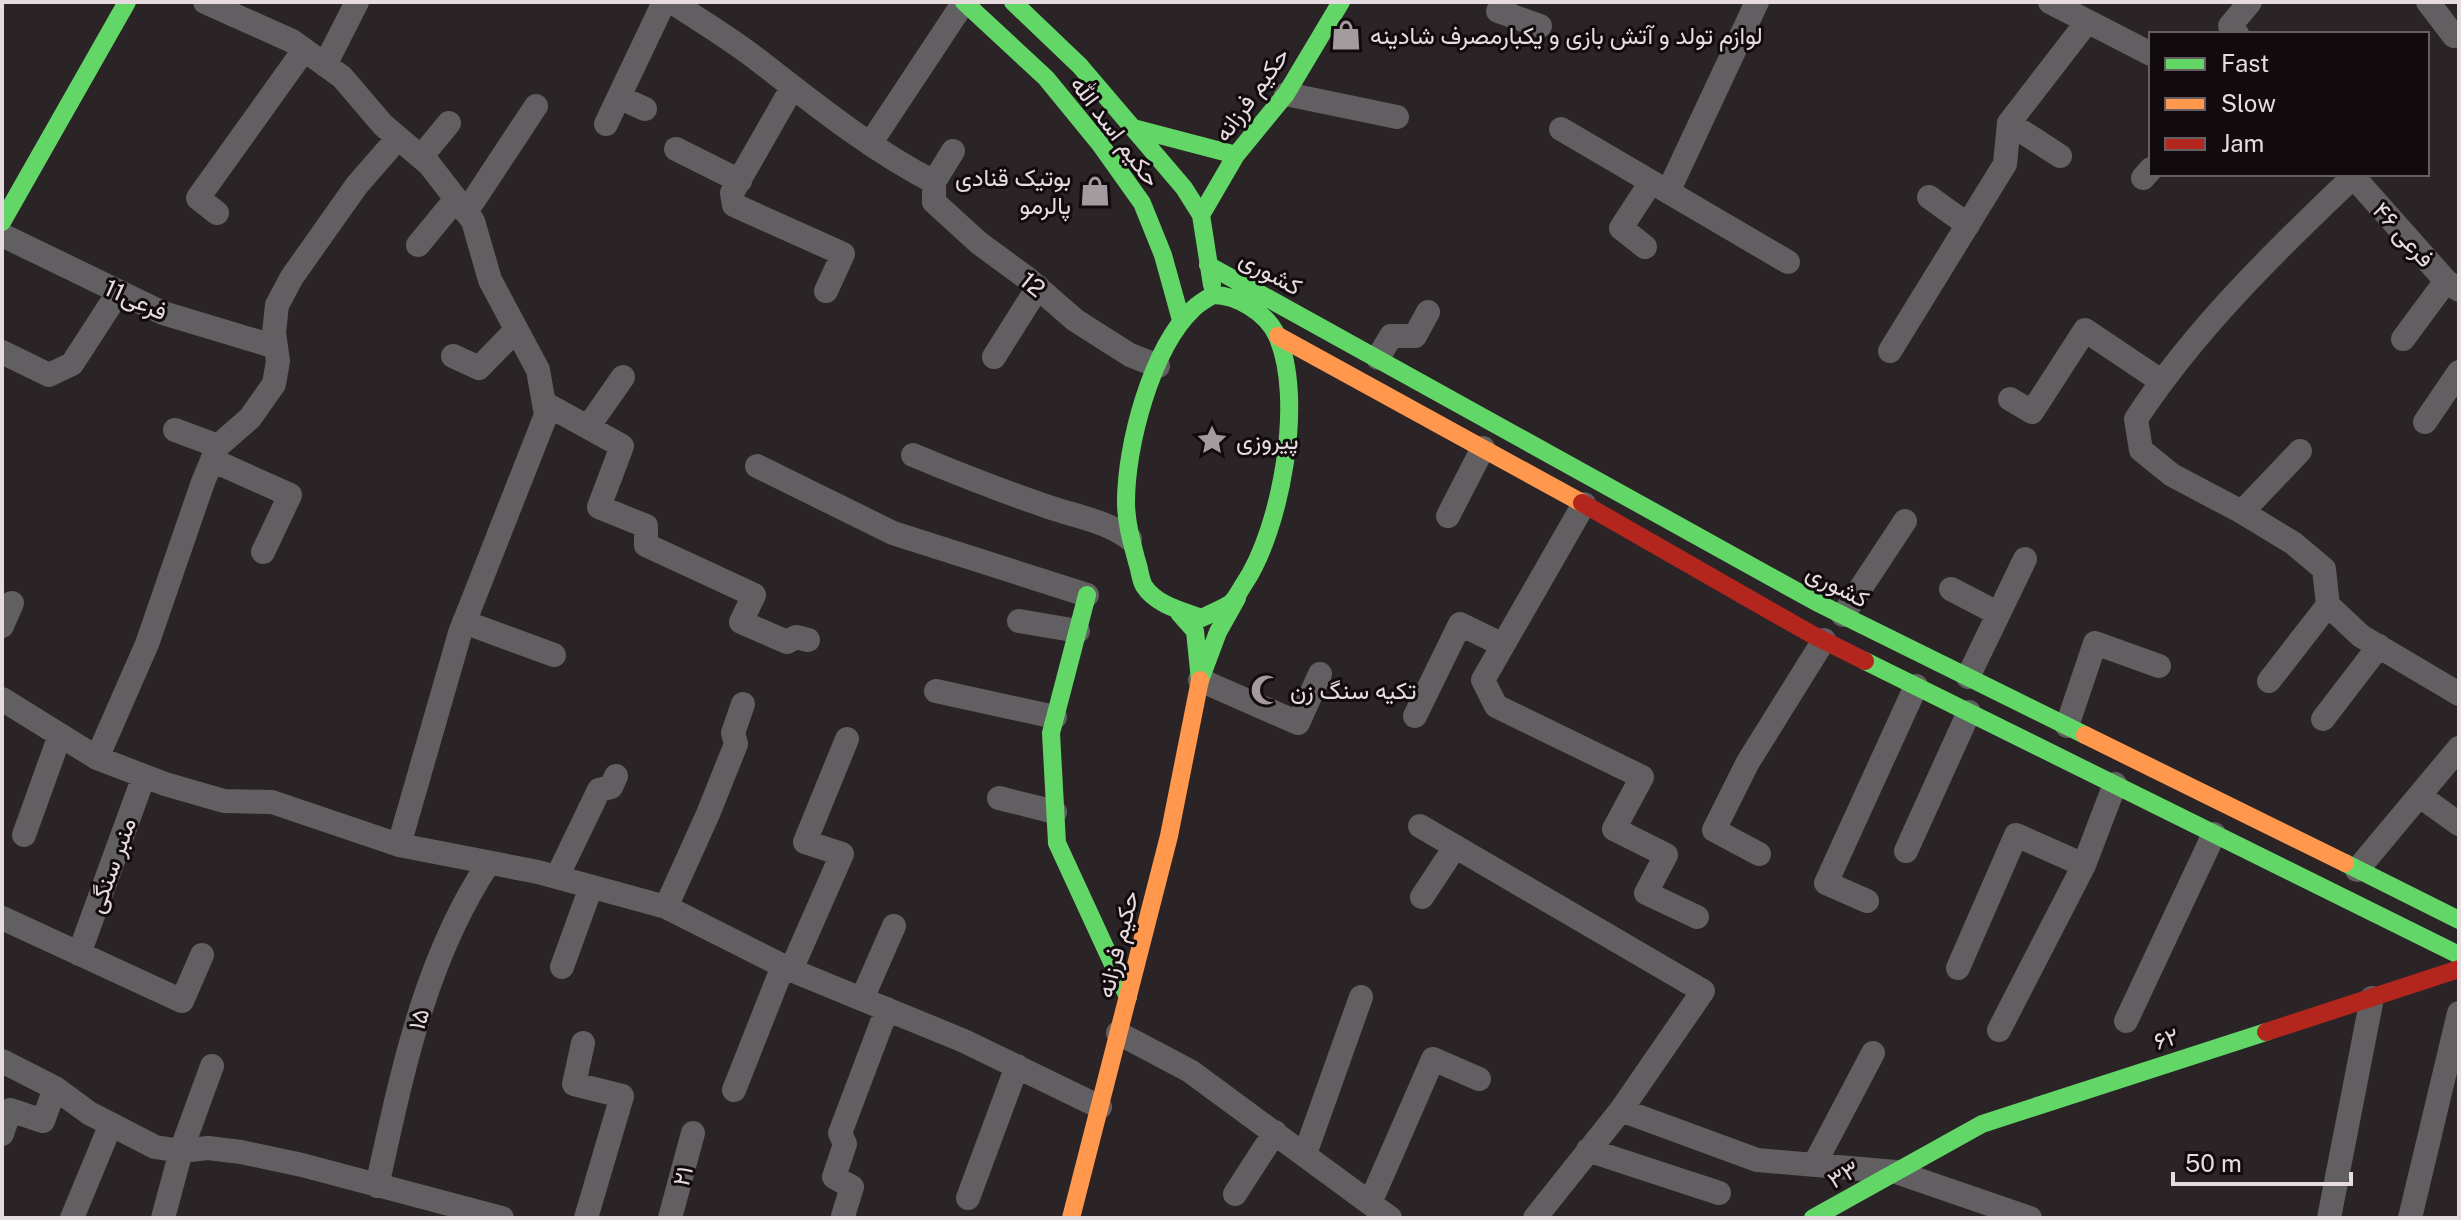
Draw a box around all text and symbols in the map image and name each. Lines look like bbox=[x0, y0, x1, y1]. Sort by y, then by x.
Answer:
shop icon: لوازم تولد و آتش بازی و یکبارمصرف شادینه bbox=[1329, 18, 1363, 52]
place label: لوازم تولد و آتش بازی و یکبارمصرف شادینه bbox=[1370, 21, 1763, 52]
legend bbox=[2149, 32, 2429, 176]
street label: حکیم فرزانه bbox=[1208, 42, 1297, 148]
text: Fast bbox=[2221, 49, 2269, 77]
street label: حکیم اسد الله bbox=[1063, 70, 1167, 194]
text: Slow bbox=[2221, 89, 2276, 117]
text: Jam bbox=[2221, 129, 2264, 157]
place label: بوتیک قنادی پالرمو bbox=[955, 163, 1071, 222]
shop icon: بوتیک قنادی پالرمو bbox=[1078, 174, 1112, 208]
street label: فرعی ۴۶ bbox=[2366, 196, 2440, 274]
street label: کشوری bbox=[1234, 244, 1307, 302]
street label: 12 bbox=[1015, 266, 1051, 302]
street label: فرعی11 bbox=[99, 273, 172, 327]
place icon: پیروزی bbox=[1195, 423, 1229, 457]
place label: پیروزی bbox=[1236, 426, 1299, 457]
street label: کشوری bbox=[1801, 557, 1874, 615]
mosque icon: تکیه سنگ زن bbox=[1249, 673, 1283, 707]
place label: تکیه سنگ زن bbox=[1290, 676, 1416, 706]
street label: منبر سنگی bbox=[81, 814, 143, 917]
street label: حکیم فرزانه bbox=[1090, 888, 1147, 1001]
street label: ۱۵ bbox=[402, 1005, 434, 1033]
street label: ۶۲ bbox=[2150, 1021, 2182, 1055]
scale bar bbox=[2173, 1136, 2351, 1186]
text: 50 m bbox=[2185, 1149, 2242, 1177]
street label: ۳۳ bbox=[1822, 1154, 1864, 1194]
street label: ۲۱ bbox=[666, 1163, 698, 1189]

